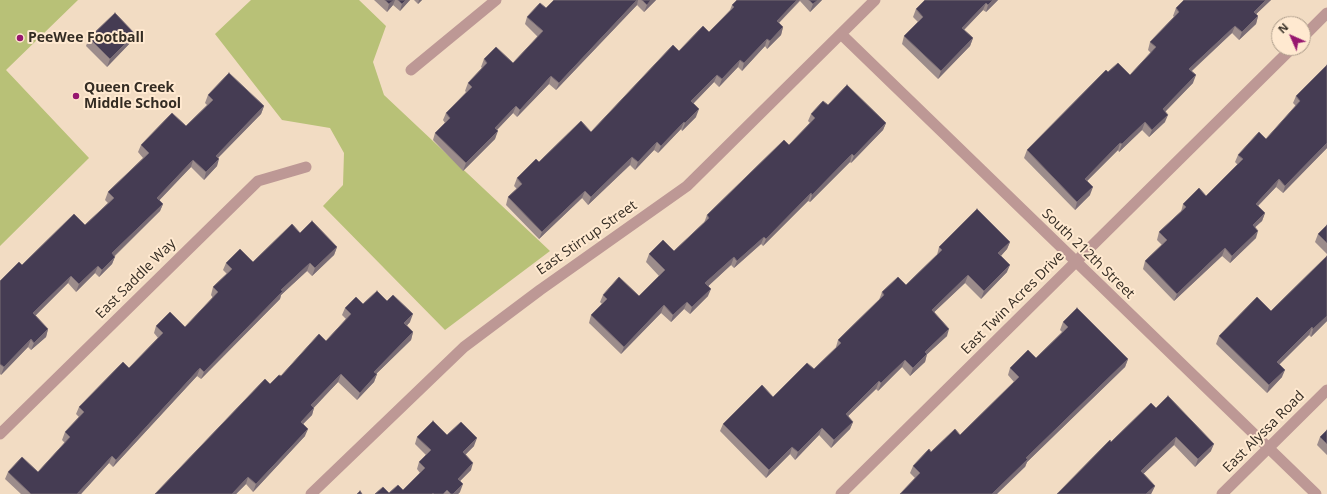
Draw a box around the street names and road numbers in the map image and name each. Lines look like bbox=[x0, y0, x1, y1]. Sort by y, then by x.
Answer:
street label: East Stirrup Street bbox=[534, 197, 640, 279]
street label: South 212th Street bbox=[1038, 206, 1138, 302]
street label: East Saddle Way bbox=[93, 236, 179, 322]
street label: East Twin Acres Drive bbox=[958, 248, 1068, 358]
street label: East Alyssa Road bbox=[1220, 388, 1308, 476]

